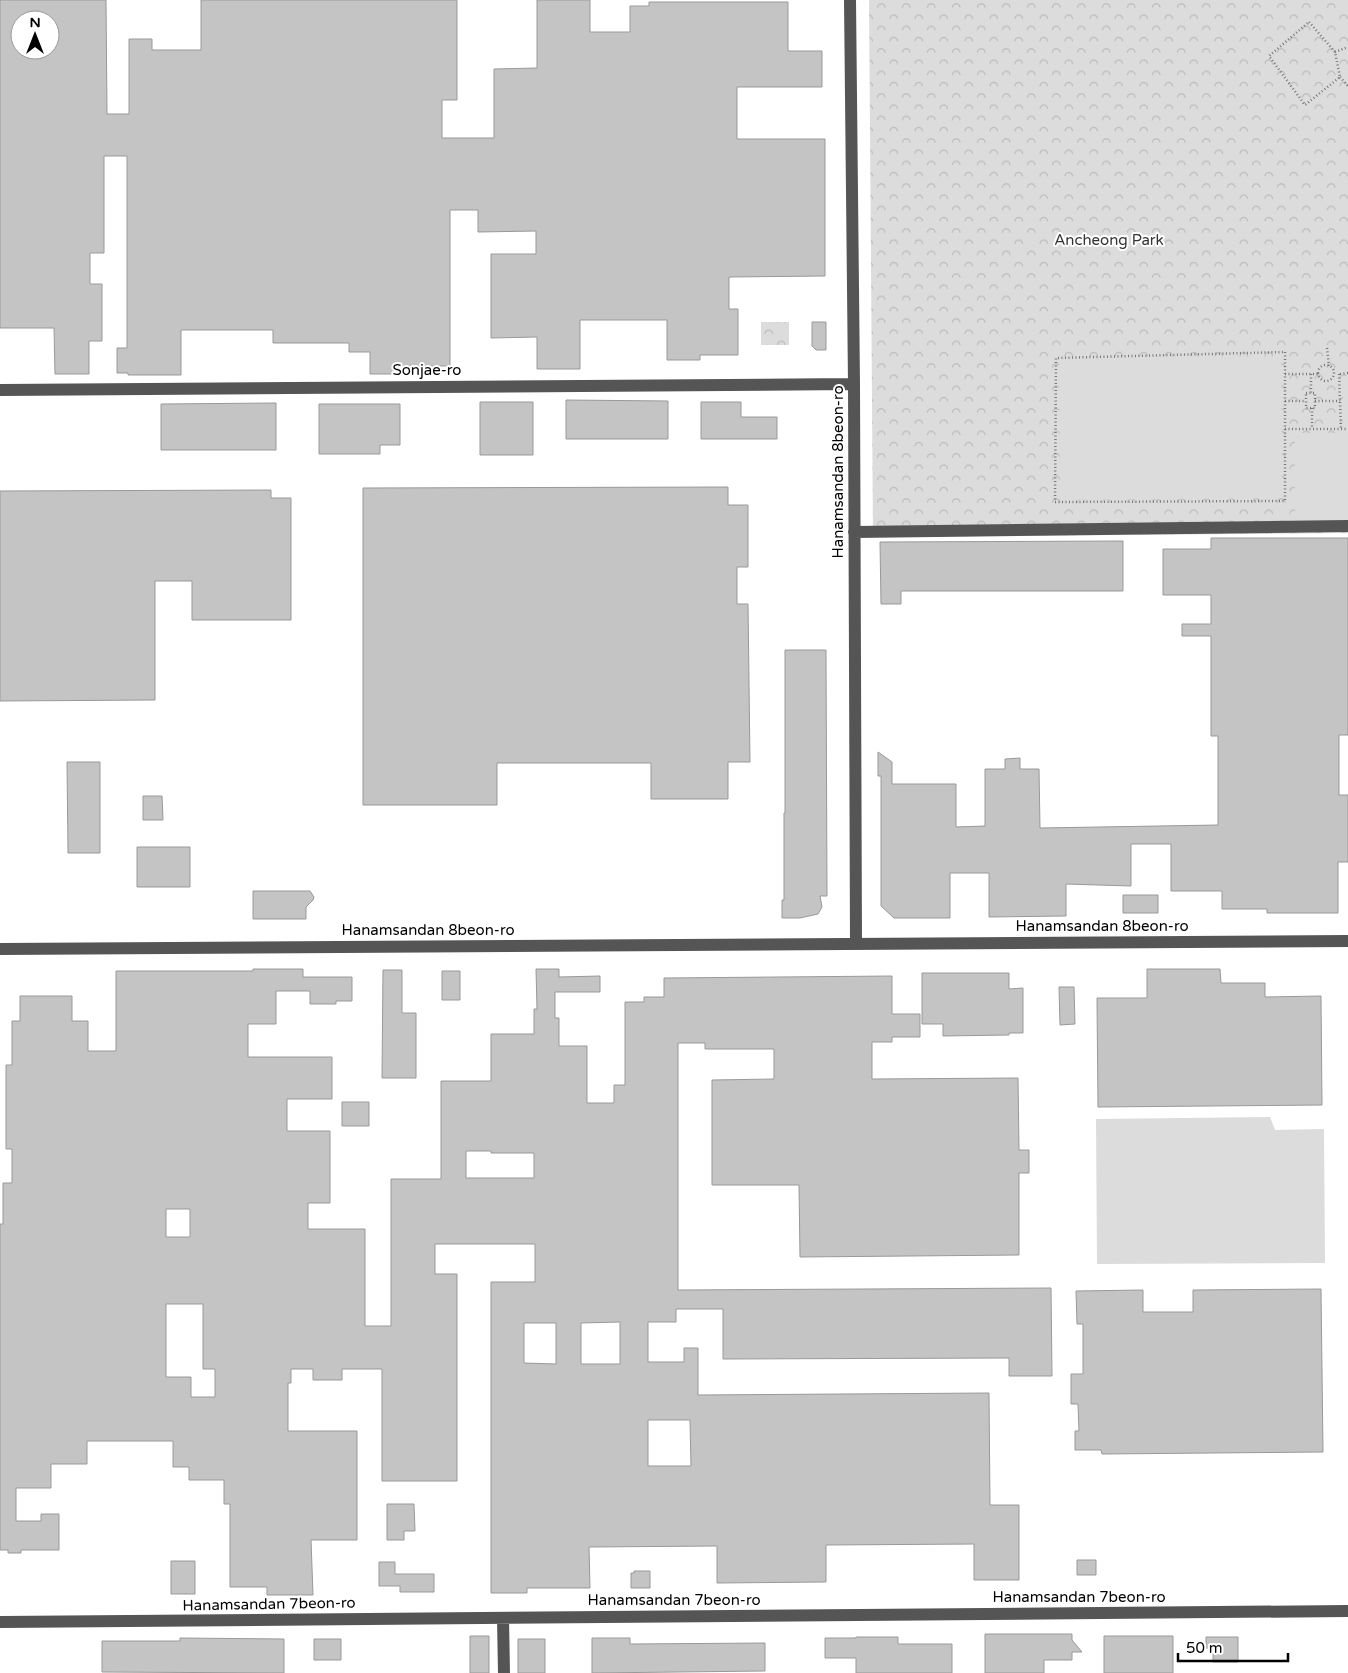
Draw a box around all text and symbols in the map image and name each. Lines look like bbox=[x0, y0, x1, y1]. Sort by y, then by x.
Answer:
north arrow bbox=[10, 10, 60, 60]
text: N bbox=[29, 14, 41, 31]
park label: Ancheong Park bbox=[1054, 231, 1164, 249]
street label: Sonjae-ro bbox=[393, 361, 462, 379]
street label: Hanamsandan 8beon-ro bbox=[829, 385, 847, 559]
street label: Hanamsandan 8beon-ro bbox=[1015, 917, 1189, 935]
street label: Hanamsandan 8beon-ro bbox=[341, 921, 515, 939]
street label: Hanamsandan 7beon-ro bbox=[992, 1588, 1166, 1606]
street label: Hanamsandan 7beon-ro bbox=[587, 1591, 761, 1609]
street label: Hanamsandan 7beon-ro bbox=[182, 1593, 356, 1615]
scale bar bbox=[1178, 1630, 1288, 1662]
text: 50 m bbox=[1186, 1639, 1223, 1657]

